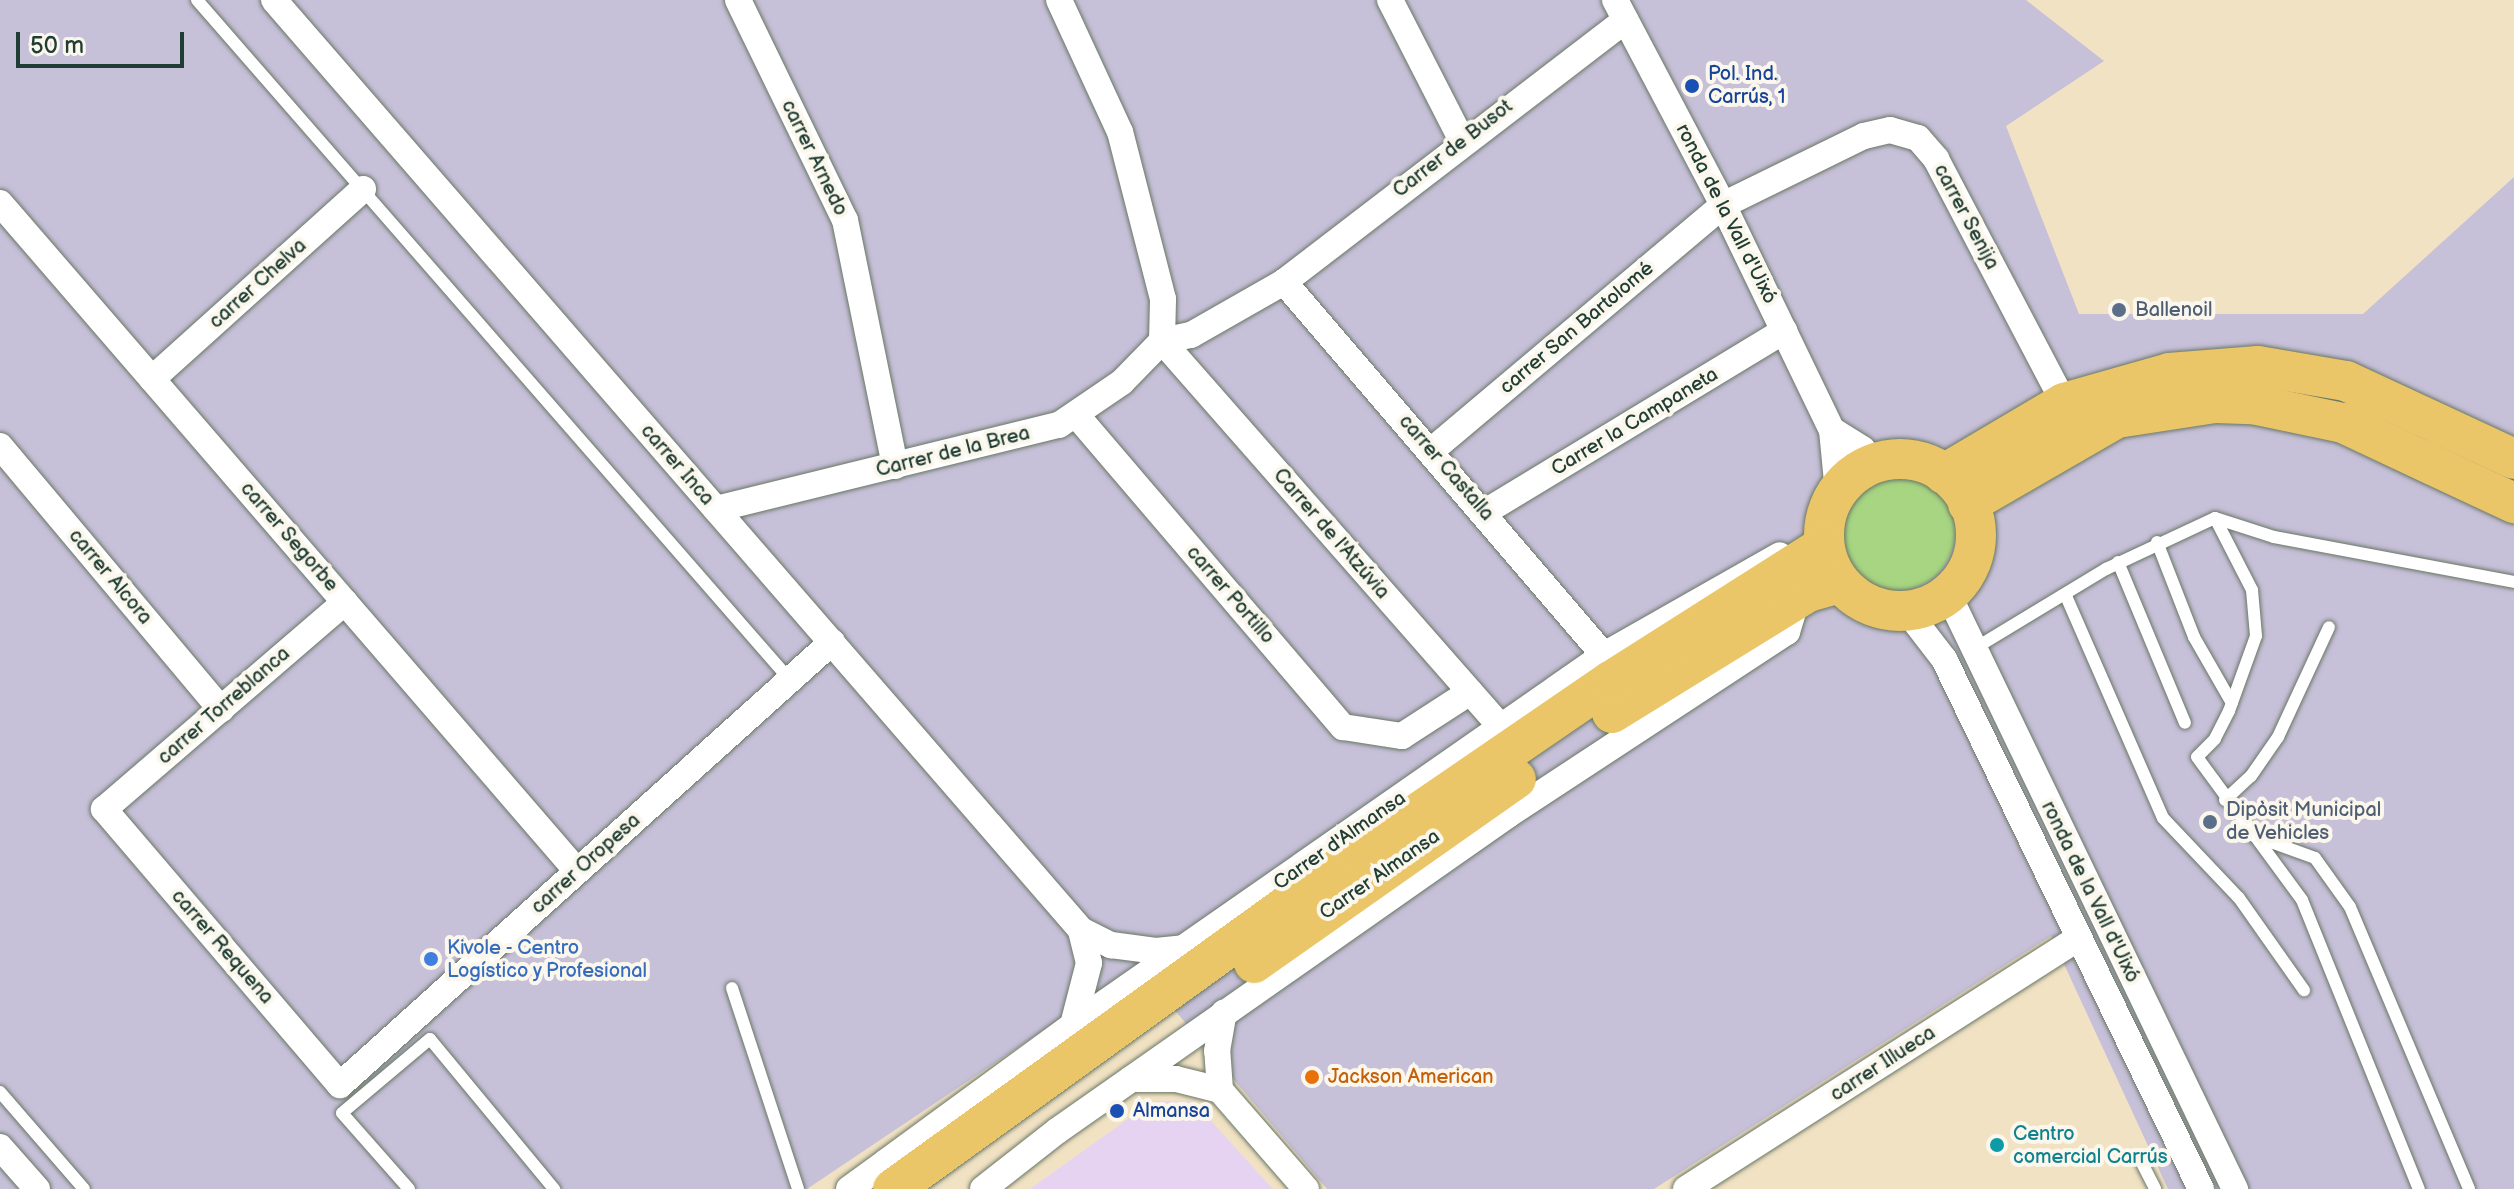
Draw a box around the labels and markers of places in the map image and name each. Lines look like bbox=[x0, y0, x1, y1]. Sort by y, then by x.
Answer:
place label: Pol. Ind. Carrús, 1 bbox=[1708, 62, 1785, 109]
marker: Pol. Ind. Carrús, 1 bbox=[1683, 77, 1701, 95]
place label: Ballenoil bbox=[2135, 298, 2212, 322]
marker: Ballenoil bbox=[2110, 301, 2128, 319]
place label: Dipòsit Municipal de Vehicles bbox=[2226, 798, 2381, 845]
marker: Dipòsit Municipal de Vehicles bbox=[2201, 813, 2219, 831]
place label: Kivole - Centro Logístico y Profesional bbox=[447, 936, 649, 983]
marker: Kivole - Centro Logístico y Profesional bbox=[422, 950, 440, 968]
place label: Jackson American bbox=[1328, 1065, 1493, 1089]
marker: Jackson American bbox=[1303, 1068, 1321, 1086]
place label: Almansa bbox=[1133, 1099, 1210, 1123]
marker: Almansa bbox=[1108, 1102, 1126, 1120]
place label: Centro comercial Carrús bbox=[2013, 1122, 2168, 1169]
marker: Centro comercial Carrús bbox=[1988, 1136, 2006, 1154]

